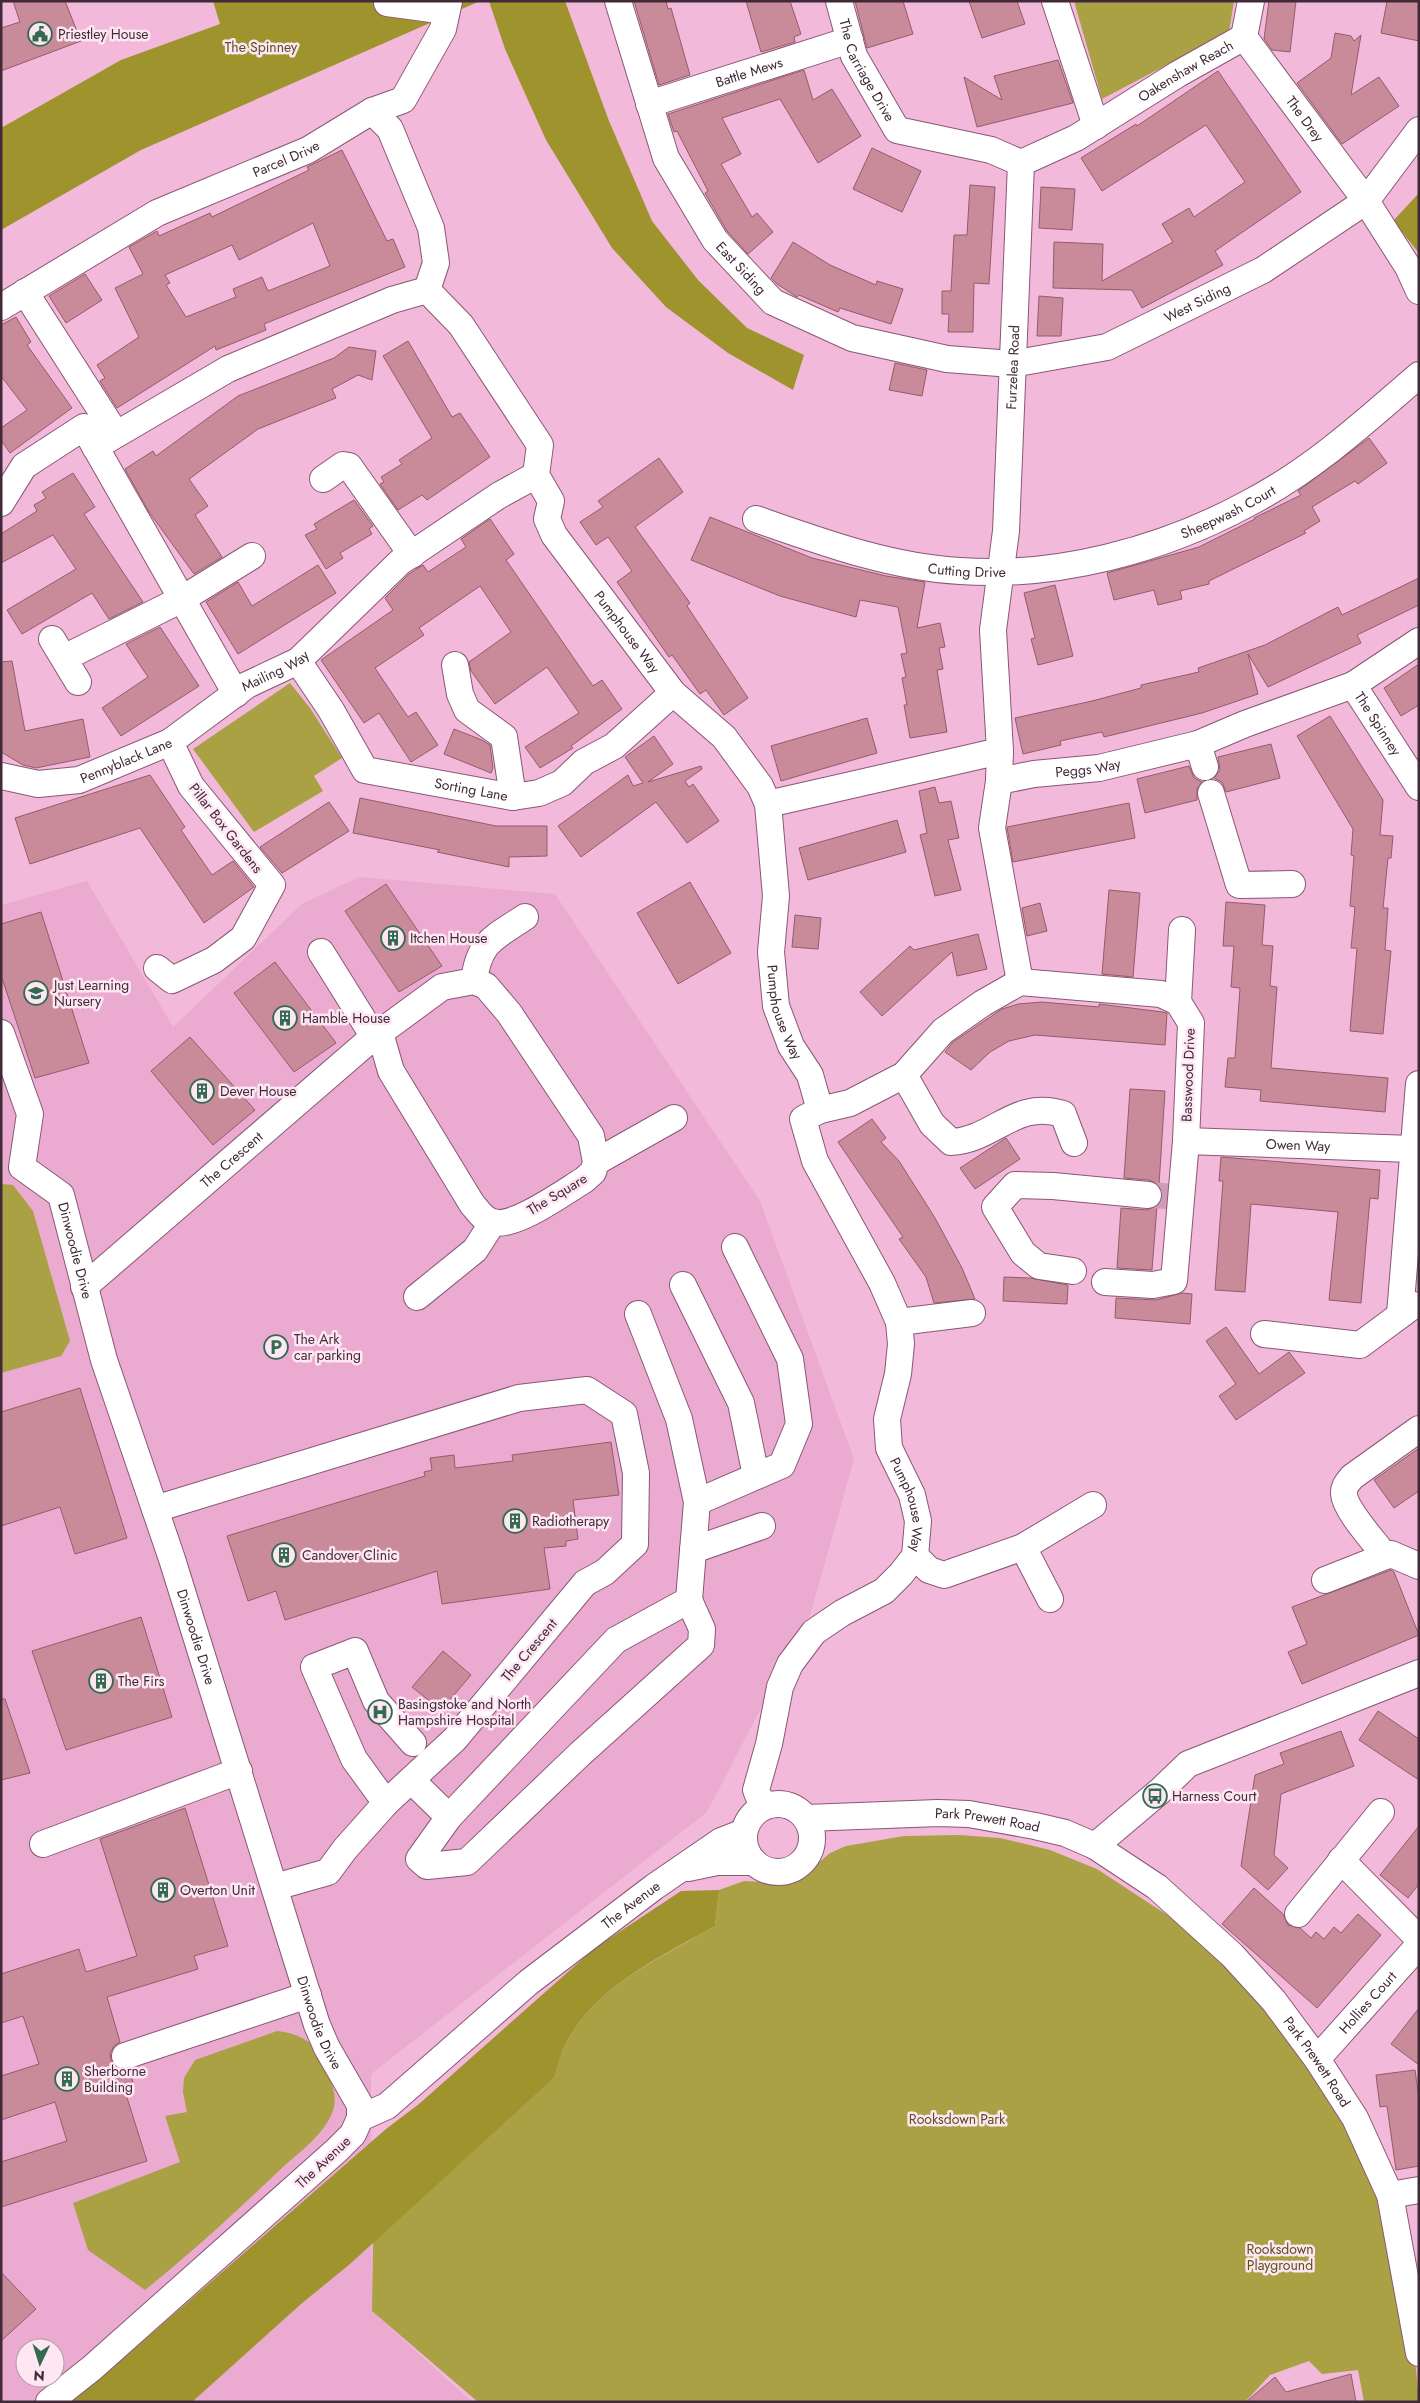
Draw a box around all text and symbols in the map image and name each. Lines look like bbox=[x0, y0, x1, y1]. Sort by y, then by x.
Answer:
street label: The Carriage Drive bbox=[834, 17, 900, 125]
public building icon: Priestley House bbox=[27, 21, 53, 47]
place label: Priestley House bbox=[58, 24, 148, 44]
street label: Oakenshaw Reach bbox=[1134, 35, 1237, 107]
park label: The Spinney bbox=[225, 37, 298, 57]
street label: Battle Mews bbox=[713, 52, 786, 92]
street label: The Drey bbox=[1281, 92, 1329, 147]
street label: Parcel Drive bbox=[249, 135, 323, 182]
street label: East Siding bbox=[711, 237, 771, 299]
street label: West Siding bbox=[1161, 278, 1234, 327]
street label: Furzelea Road bbox=[1001, 325, 1024, 410]
street label: Sheepwash Court bbox=[1178, 480, 1280, 544]
street label: Cutting Drive bbox=[927, 558, 1006, 582]
street label: Pumphouse Way bbox=[589, 587, 665, 678]
street label: Mailing Way bbox=[238, 645, 314, 696]
street label: The Spinney bbox=[1350, 688, 1407, 760]
street label: Pennyblack Lane bbox=[77, 732, 175, 788]
street label: Peggs Way bbox=[1054, 753, 1123, 782]
street label: Sorting Lane bbox=[433, 773, 510, 806]
street label: Pillar Box Gardens bbox=[184, 779, 268, 878]
building icon: Itchen House bbox=[380, 925, 406, 951]
place label: Itchen House bbox=[410, 928, 487, 948]
street label: Pumphouse Way bbox=[762, 964, 808, 1064]
place label: Just Learning Nursery bbox=[52, 975, 129, 1011]
school or university icon: Just Learning Nursery bbox=[23, 980, 49, 1006]
building icon: Hamble House bbox=[272, 1005, 298, 1031]
place label: Hamble House bbox=[302, 1008, 390, 1028]
street label: Basswood Drive bbox=[1176, 1028, 1200, 1122]
building icon: Dever House bbox=[189, 1078, 215, 1104]
place label: Dever House bbox=[220, 1081, 297, 1101]
street label: The Crescent bbox=[196, 1126, 268, 1192]
street label: Owen Way bbox=[1265, 1134, 1331, 1156]
street label: The Square bbox=[523, 1168, 591, 1220]
street label: Dinwoodie Drive bbox=[53, 1200, 98, 1301]
place label: The Ark car parking bbox=[294, 1329, 361, 1365]
parking icon: The Ark car parking bbox=[263, 1334, 289, 1360]
street label: Pumphouse Way bbox=[885, 1454, 928, 1554]
building icon: Radiotherapy bbox=[502, 1508, 528, 1534]
place label: Radiotherapy bbox=[532, 1511, 610, 1531]
building icon: Candover Clinic bbox=[271, 1542, 297, 1568]
place label: Candover Clinic bbox=[302, 1545, 397, 1565]
street label: Dinwoodie Drive bbox=[172, 1586, 221, 1687]
street label: The Crescent bbox=[497, 1614, 562, 1686]
building icon: The Firs bbox=[88, 1668, 114, 1694]
place label: The Firs bbox=[118, 1671, 165, 1691]
place label: Basingstoke and North Hampshire Hospital bbox=[398, 1694, 531, 1730]
hospital icon: Basingstoke and North Hampshire Hospital bbox=[367, 1699, 393, 1725]
bus stop icon: Harness Court bbox=[1142, 1783, 1168, 1809]
place label: Harness Court bbox=[1172, 1786, 1257, 1806]
street label: Park Prewett Road bbox=[935, 1803, 1042, 1837]
street label: The Avenue bbox=[597, 1876, 664, 1933]
building icon: Overton Unit bbox=[150, 1877, 176, 1903]
place label: Overton Unit bbox=[180, 1880, 256, 1900]
street label: Hollies Court bbox=[1334, 1966, 1401, 2038]
street label: Dinwoodie Drive bbox=[292, 1973, 347, 2073]
street label: Park Prewett Road bbox=[1279, 2012, 1355, 2111]
place label: Sherborne Building bbox=[84, 2061, 146, 2097]
building icon: Sherborne Building bbox=[54, 2066, 80, 2092]
park label: Rooksdown Park bbox=[909, 2109, 1006, 2129]
street label: The Avenue bbox=[291, 2131, 355, 2193]
park label: Rooksdown Playground bbox=[1246, 2239, 1314, 2275]
north arrow bbox=[15, 2338, 65, 2388]
text: N bbox=[33, 2366, 45, 2386]

